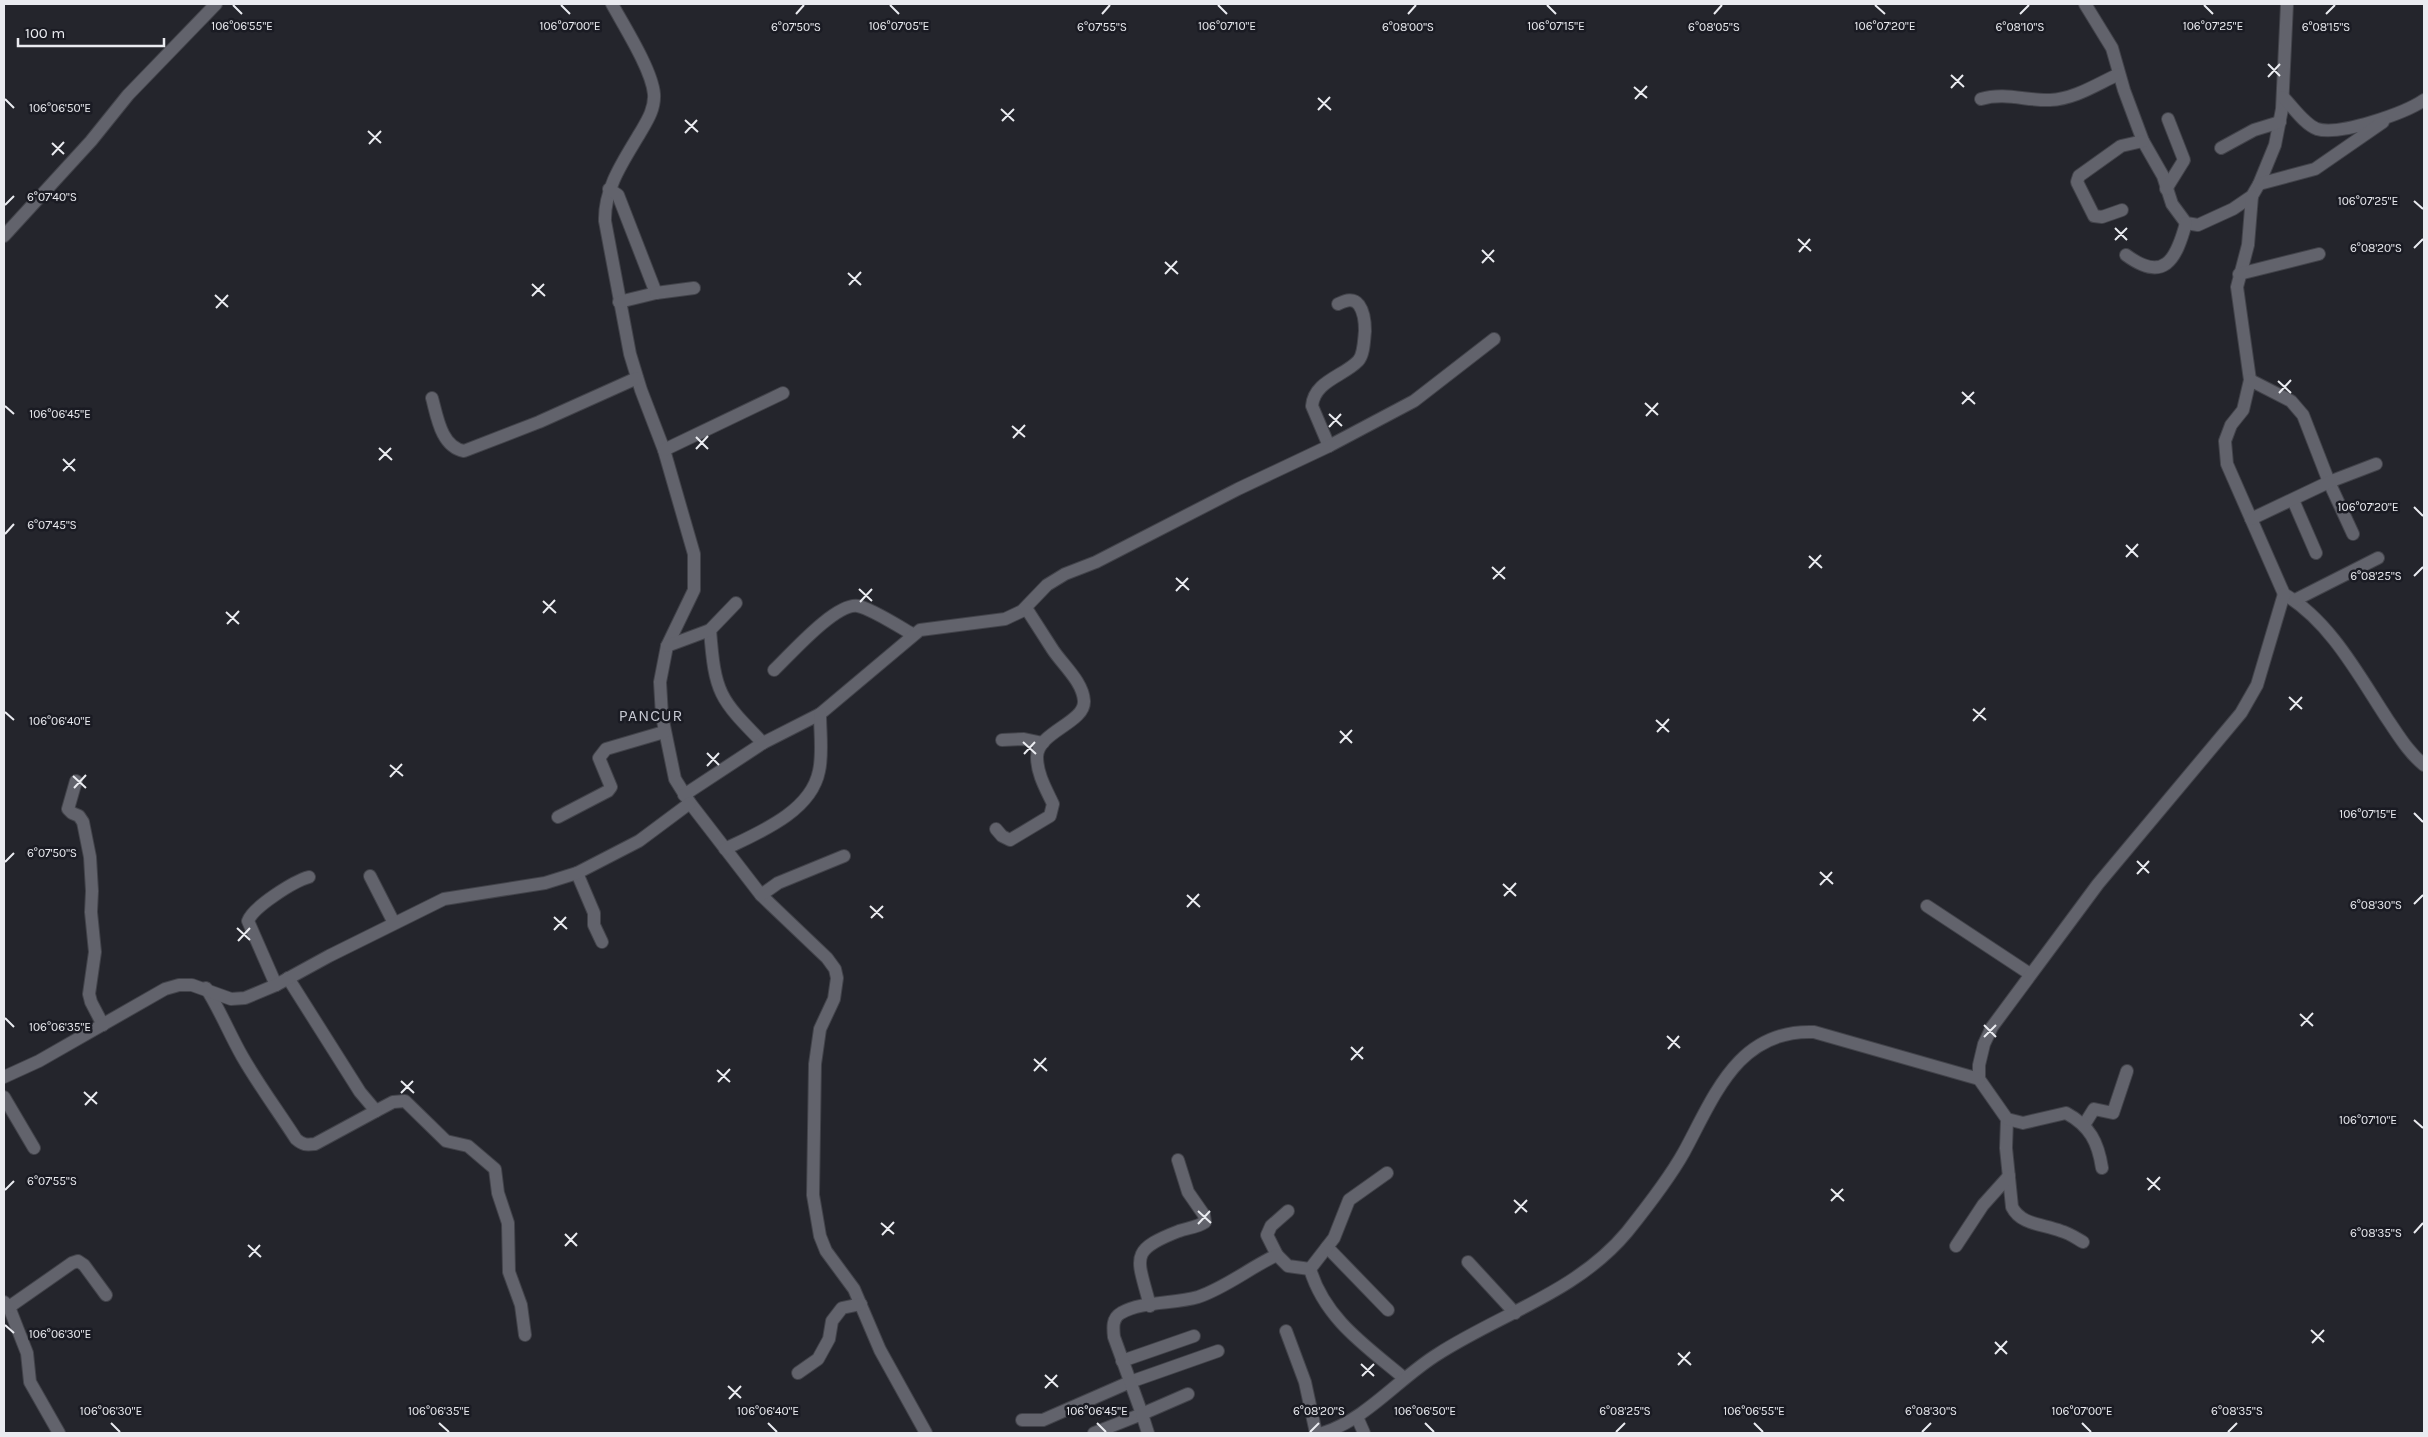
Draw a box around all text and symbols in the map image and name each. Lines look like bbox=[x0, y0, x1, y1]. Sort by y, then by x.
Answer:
scale bar bbox=[18, 15, 164, 47]
text: 106°06'55"E bbox=[211, 19, 273, 33]
text: 106°07'00"E bbox=[539, 19, 601, 33]
text: 106°07'05"E bbox=[869, 19, 929, 33]
text: 106°07'10"E bbox=[1198, 19, 1256, 33]
text: 106°07'15"E bbox=[1527, 19, 1585, 33]
text: 106°07'20"E bbox=[1855, 19, 1915, 33]
text: 106°07'25"E bbox=[2183, 19, 2243, 33]
text: 6°07'50"S bbox=[771, 20, 821, 34]
text: 6°07'55"S bbox=[1077, 20, 1127, 34]
text: 6°08'00"S bbox=[1382, 20, 1434, 34]
text: 6°08'05"S bbox=[1688, 20, 1740, 34]
text: 6°08'10"S bbox=[1995, 20, 2045, 34]
text: 6°08'15"S bbox=[2302, 20, 2350, 34]
text: 100 m bbox=[25, 24, 65, 42]
text: 106°06'50"E bbox=[29, 101, 91, 115]
text: 6°07'40"S bbox=[27, 190, 77, 204]
text: 106°07'25"E bbox=[2338, 194, 2398, 208]
text: 6°08'20"S bbox=[2350, 241, 2402, 255]
text: 106°06'45"E bbox=[29, 407, 91, 421]
text: 106°07'20"E bbox=[2338, 500, 2398, 514]
text: 6°07'45"S bbox=[27, 518, 77, 532]
text: 6°08'25"S bbox=[2350, 569, 2402, 583]
district label: PANCUR bbox=[619, 706, 683, 725]
text: 106°06'40"E bbox=[29, 714, 91, 728]
text: 106°07'15"E bbox=[2339, 807, 2397, 821]
text: 6°07'50"S bbox=[27, 846, 77, 860]
text: 6°08'30"S bbox=[2350, 898, 2402, 912]
text: 106°06'35"E bbox=[29, 1020, 91, 1034]
text: 106°07'10"E bbox=[2339, 1113, 2397, 1127]
text: 6°07'55"S bbox=[27, 1174, 77, 1188]
text: 6°08'35"S bbox=[2350, 1226, 2402, 1240]
text: 106°06'30"E bbox=[29, 1327, 91, 1341]
text: 106°06'30"E bbox=[80, 1404, 142, 1418]
text: 106°06'35"E bbox=[408, 1404, 470, 1418]
text: 106°06'40"E bbox=[737, 1404, 799, 1418]
text: 106°06'45"E bbox=[1066, 1404, 1128, 1418]
text: 6°08'20"S bbox=[1293, 1404, 1345, 1418]
text: 106°06'50"E bbox=[1394, 1404, 1456, 1418]
text: 6°08'25"S bbox=[1599, 1404, 1651, 1418]
text: 106°06'55"E bbox=[1723, 1404, 1785, 1418]
text: 6°08'30"S bbox=[1905, 1404, 1957, 1418]
text: 106°07'00"E bbox=[2051, 1404, 2113, 1418]
text: 6°08'35"S bbox=[2211, 1404, 2263, 1418]

